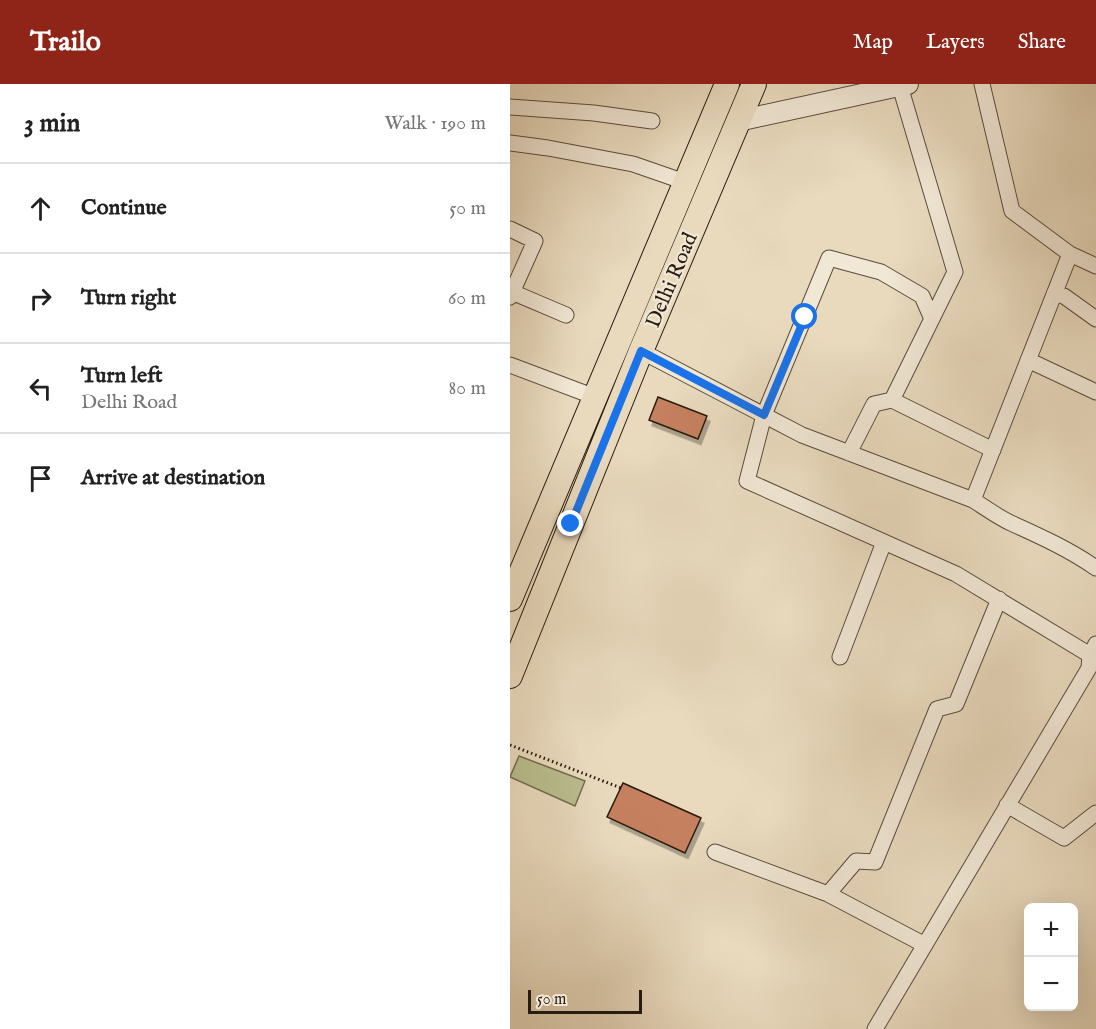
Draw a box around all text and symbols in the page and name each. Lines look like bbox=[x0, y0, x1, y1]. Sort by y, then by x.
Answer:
text: Trailo bbox=[30, 25, 101, 60]
text: Map bbox=[853, 29, 893, 56]
text: Layers bbox=[926, 29, 985, 56]
text: Share bbox=[1018, 29, 1066, 56]
text: 3 min bbox=[24, 107, 80, 140]
text: Walk · 190 m bbox=[384, 111, 486, 136]
icon: ahead bbox=[24, 192, 57, 225]
text: Continue bbox=[81, 194, 167, 222]
text: 50 m bbox=[449, 196, 486, 221]
street label: Delhi Road bbox=[640, 228, 705, 332]
icon: right bbox=[24, 282, 57, 315]
text: Turn right bbox=[81, 284, 176, 312]
text: 60 m bbox=[448, 286, 486, 311]
route start bbox=[791, 303, 817, 329]
text: Turn left bbox=[81, 362, 163, 390]
icon: left bbox=[24, 372, 57, 405]
text: 80 m bbox=[449, 376, 486, 401]
text: Delhi Road bbox=[81, 390, 177, 415]
icon: arrive bbox=[24, 462, 57, 495]
text: Arrive at destination bbox=[81, 464, 265, 492]
route end bbox=[557, 510, 583, 536]
map controls bbox=[1024, 903, 1078, 1011]
button: + bbox=[1024, 903, 1078, 957]
button: − bbox=[1024, 957, 1078, 1011]
scale bar bbox=[528, 987, 642, 1014]
text: 50 m bbox=[537, 990, 566, 1010]

